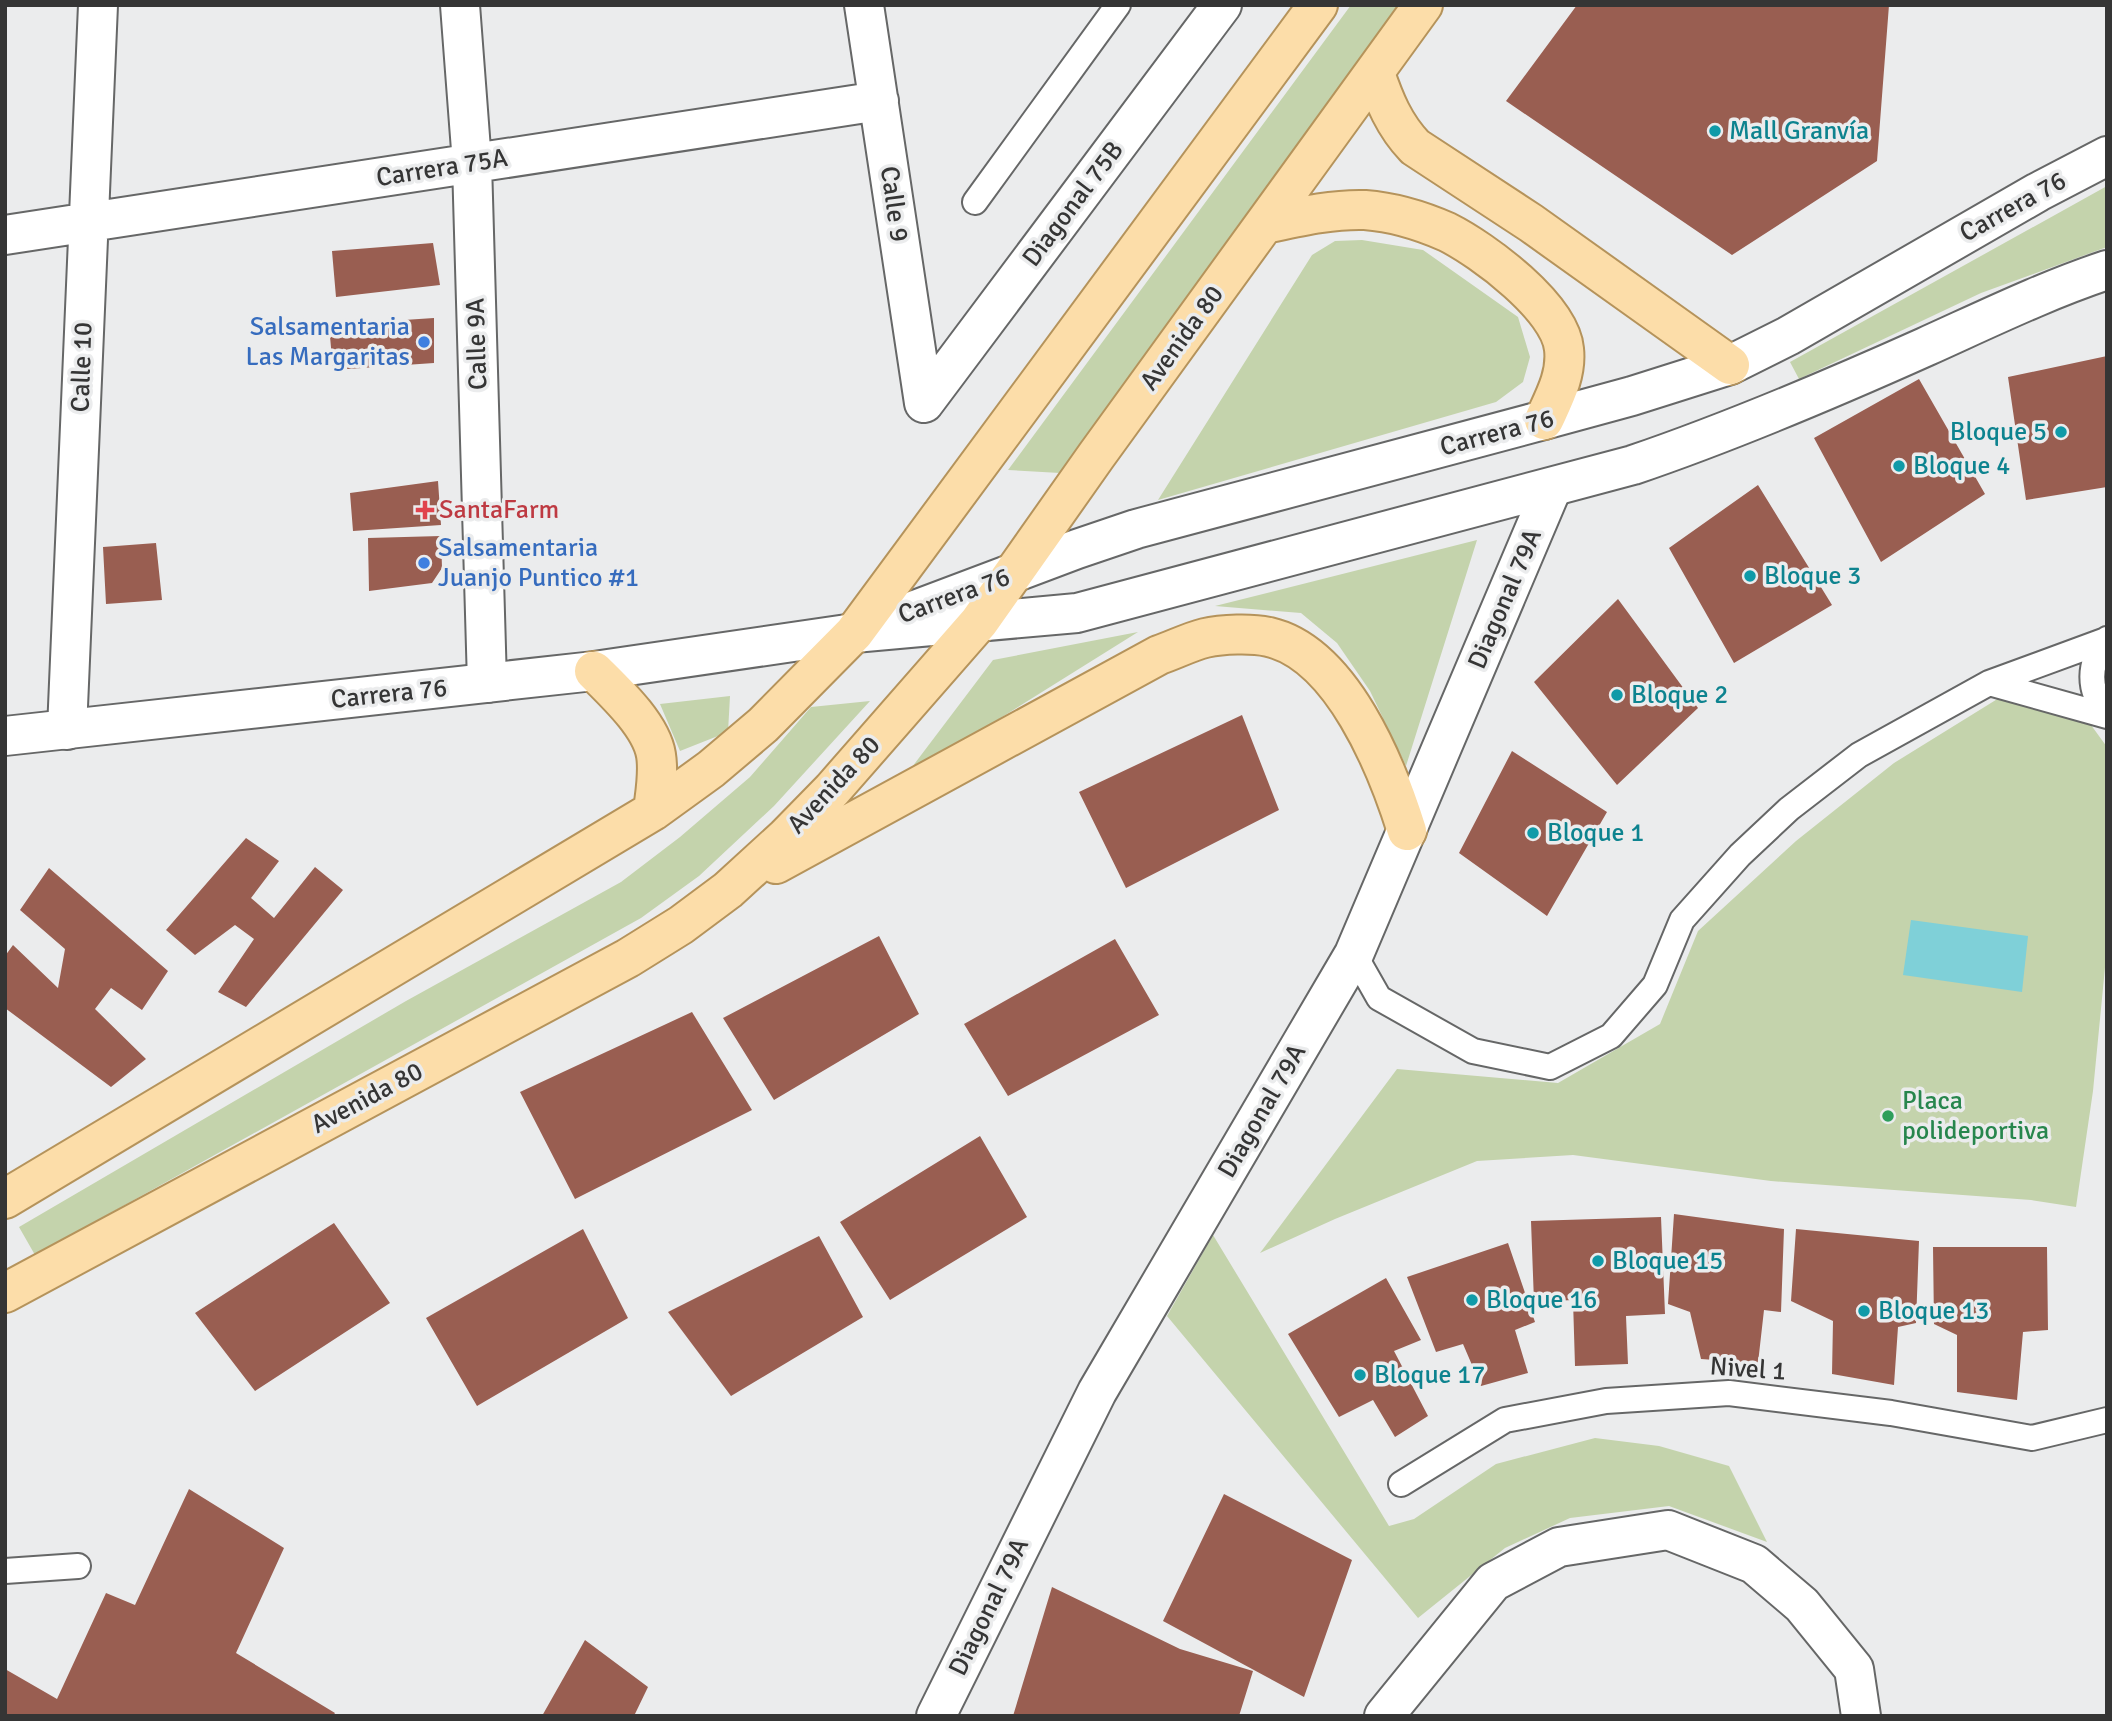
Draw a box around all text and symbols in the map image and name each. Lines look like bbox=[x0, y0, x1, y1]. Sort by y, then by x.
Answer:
place label: Mall Granvía bbox=[1729, 115, 1869, 147]
marker: Mall Granvía bbox=[1707, 123, 1723, 139]
street label: Diagonal 75B bbox=[1015, 135, 1131, 273]
street label: Carrera 75A bbox=[374, 142, 510, 194]
street label: Calle 9 bbox=[873, 164, 915, 244]
street label: Carrera 76 bbox=[1954, 165, 2072, 249]
street label: Avenida 80 bbox=[1133, 279, 1231, 397]
street label: Calle 9A bbox=[459, 297, 495, 391]
place label: Salsamentaria Las Margaritas bbox=[245, 311, 410, 373]
street label: Calle 10 bbox=[64, 321, 100, 413]
marker: Salsamentaria Las Margaritas bbox=[416, 334, 432, 350]
street label: Carrera 76 bbox=[1436, 402, 1558, 464]
place label: Bloque 5 bbox=[1950, 416, 2047, 448]
marker: Bloque 5 bbox=[2053, 424, 2069, 440]
place label: Bloque 4 bbox=[1913, 450, 2010, 482]
marker: Bloque 4 bbox=[1891, 458, 1907, 474]
place label: SantaFarm bbox=[439, 494, 559, 526]
marker: SantaFarm bbox=[417, 502, 433, 518]
street label: Diagonal 79A bbox=[1461, 524, 1549, 674]
place label: Salsamentaria Juanjo Puntico #1 bbox=[438, 532, 639, 594]
marker: Salsamentaria Juanjo Puntico #1 bbox=[416, 555, 432, 571]
place label: Bloque 3 bbox=[1764, 560, 1861, 592]
street label: Carrera 76 bbox=[894, 561, 1014, 631]
marker: Bloque 3 bbox=[1742, 568, 1758, 584]
street label: Carrera 76 bbox=[329, 672, 449, 716]
place label: Bloque 2 bbox=[1631, 679, 1728, 711]
marker: Bloque 2 bbox=[1609, 687, 1625, 703]
street label: Avenida 80 bbox=[781, 729, 887, 841]
place label: Bloque 1 bbox=[1547, 817, 1644, 849]
marker: Bloque 1 bbox=[1525, 825, 1541, 841]
street label: Diagonal 79A bbox=[1211, 1038, 1313, 1183]
street label: Avenida 80 bbox=[306, 1055, 428, 1141]
place label: Placa polideportiva bbox=[1902, 1085, 2049, 1147]
marker: Placa polideportiva bbox=[1880, 1108, 1896, 1124]
place label: Bloque 15 bbox=[1612, 1245, 1723, 1277]
marker: Bloque 15 bbox=[1590, 1253, 1606, 1269]
place label: Bloque 16 bbox=[1486, 1284, 1597, 1316]
marker: Bloque 16 bbox=[1464, 1292, 1480, 1308]
place label: Bloque 13 bbox=[1878, 1295, 1989, 1327]
marker: Bloque 13 bbox=[1856, 1303, 1872, 1319]
street label: Nivel 1 bbox=[1709, 1350, 1787, 1388]
place label: Bloque 17 bbox=[1374, 1359, 1485, 1391]
marker: Bloque 17 bbox=[1352, 1367, 1368, 1383]
street label: Diagonal 79A bbox=[942, 1533, 1036, 1681]

